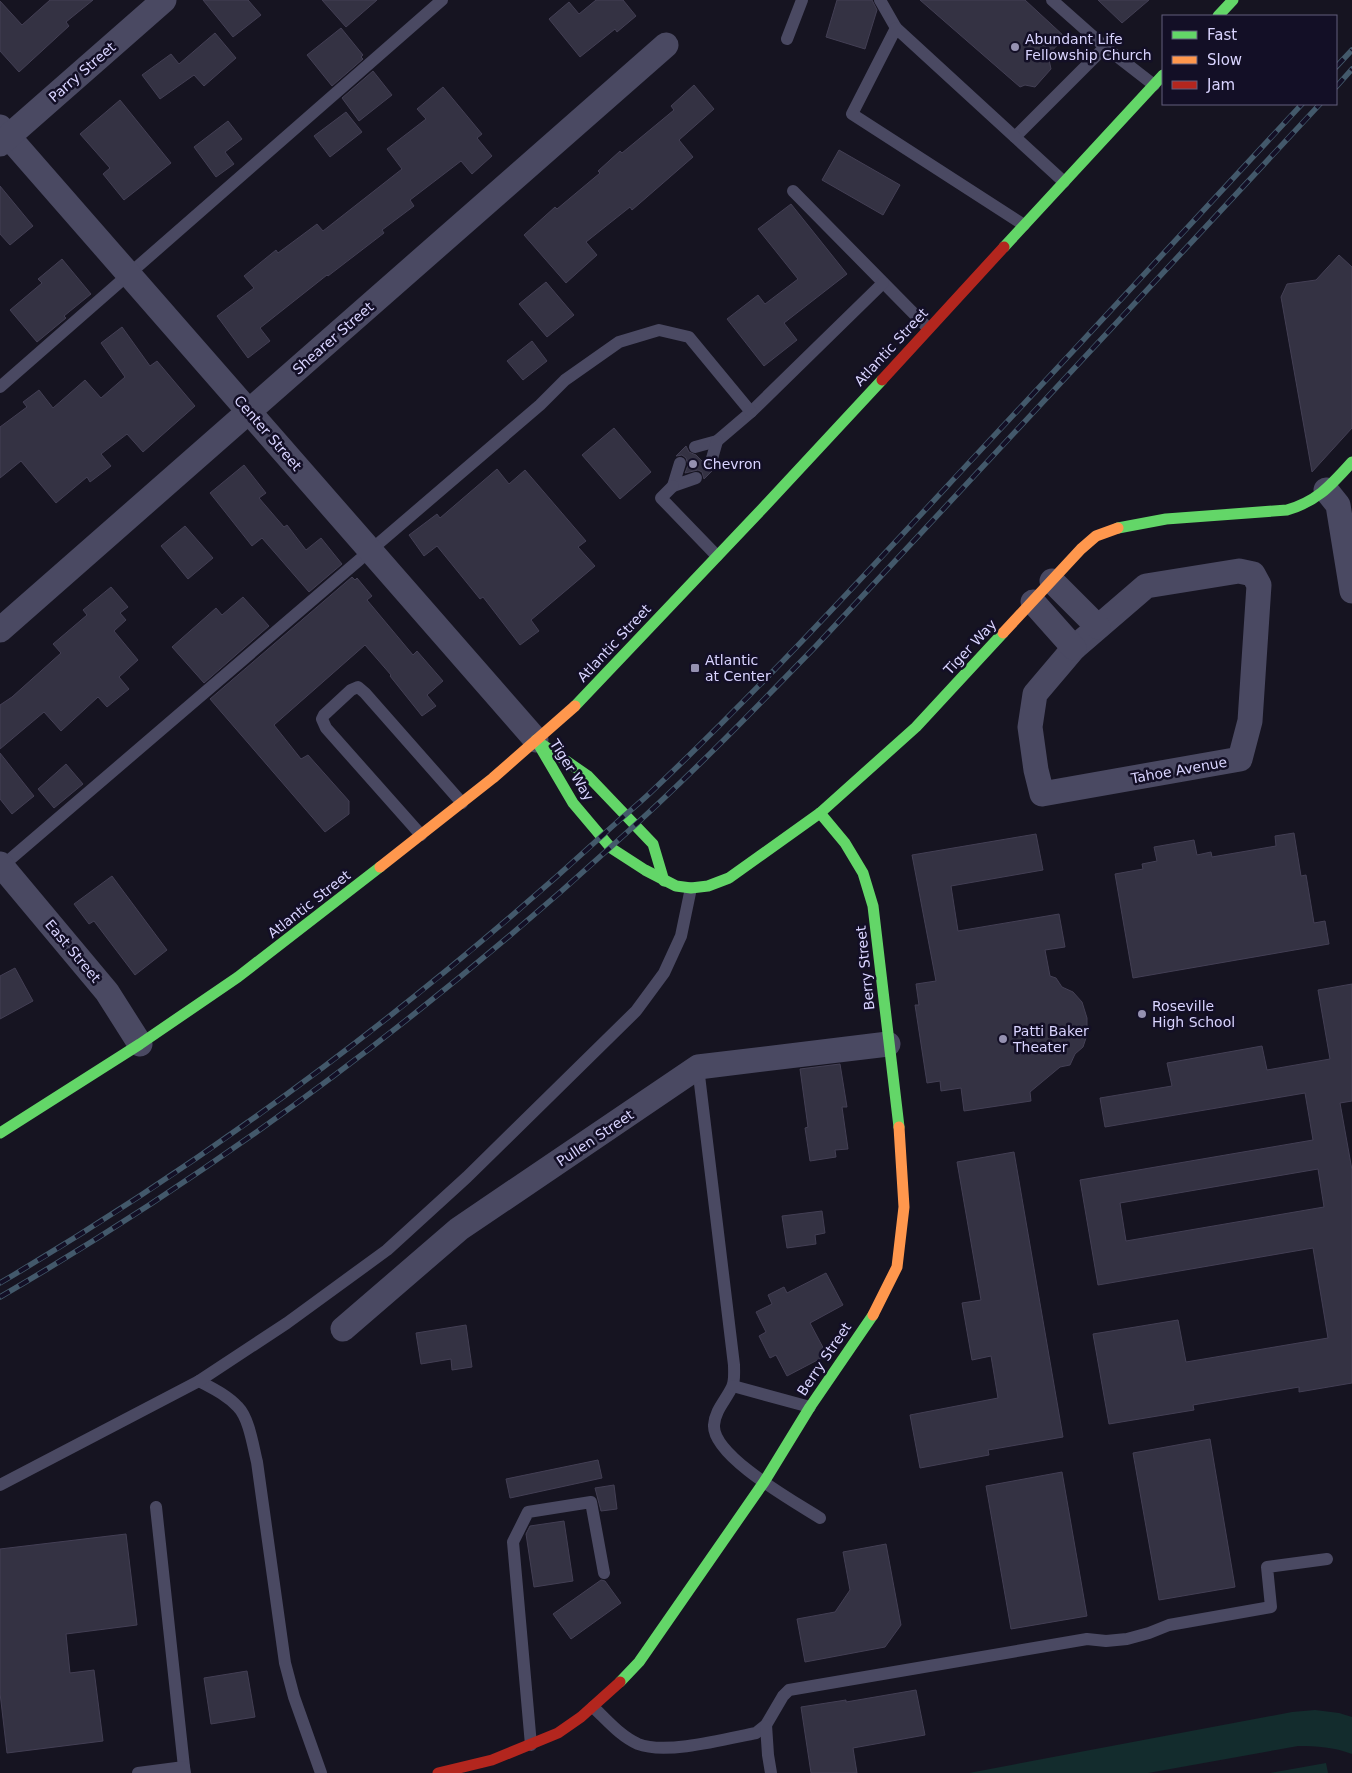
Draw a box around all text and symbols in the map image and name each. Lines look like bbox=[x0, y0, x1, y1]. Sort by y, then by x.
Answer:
legend bbox=[1162, 15, 1337, 105]
text: Fast bbox=[1207, 26, 1237, 44]
place label: Abundant Life Fellowship Church bbox=[1025, 31, 1152, 63]
street label: Parry Street bbox=[45, 38, 119, 105]
marker: Abundant Life Fellowship Church bbox=[1009, 41, 1021, 53]
text: Slow bbox=[1207, 51, 1242, 69]
text: Jam bbox=[1206, 76, 1235, 94]
street label: Shearer Street bbox=[289, 298, 377, 377]
street label: Atlantic Street bbox=[851, 305, 931, 389]
street label: Center Street bbox=[231, 392, 305, 474]
place label: Chevron bbox=[703, 456, 761, 472]
marker: Chevron bbox=[687, 458, 699, 470]
street label: Atlantic Street bbox=[574, 601, 654, 685]
street label: Tiger Way bbox=[940, 616, 1000, 679]
place label: Atlantic at Center bbox=[705, 652, 771, 684]
marker: Atlantic at Center bbox=[689, 662, 701, 674]
street label: Tiger Way bbox=[546, 735, 597, 804]
street label: Tahoe Avenue bbox=[1129, 754, 1228, 787]
street label: Atlantic Street bbox=[265, 867, 354, 941]
street label: East Street bbox=[42, 916, 104, 986]
street label: Berry Street bbox=[853, 925, 877, 1011]
place label: Roseville High School bbox=[1152, 998, 1235, 1030]
marker: Roseville High School bbox=[1136, 1008, 1148, 1020]
place label: Patti Baker Theater bbox=[1012, 1023, 1089, 1055]
marker: Patti Baker Theater bbox=[997, 1033, 1009, 1045]
street label: Pullen Street bbox=[553, 1106, 637, 1170]
street label: Berry Street bbox=[794, 1319, 855, 1399]

